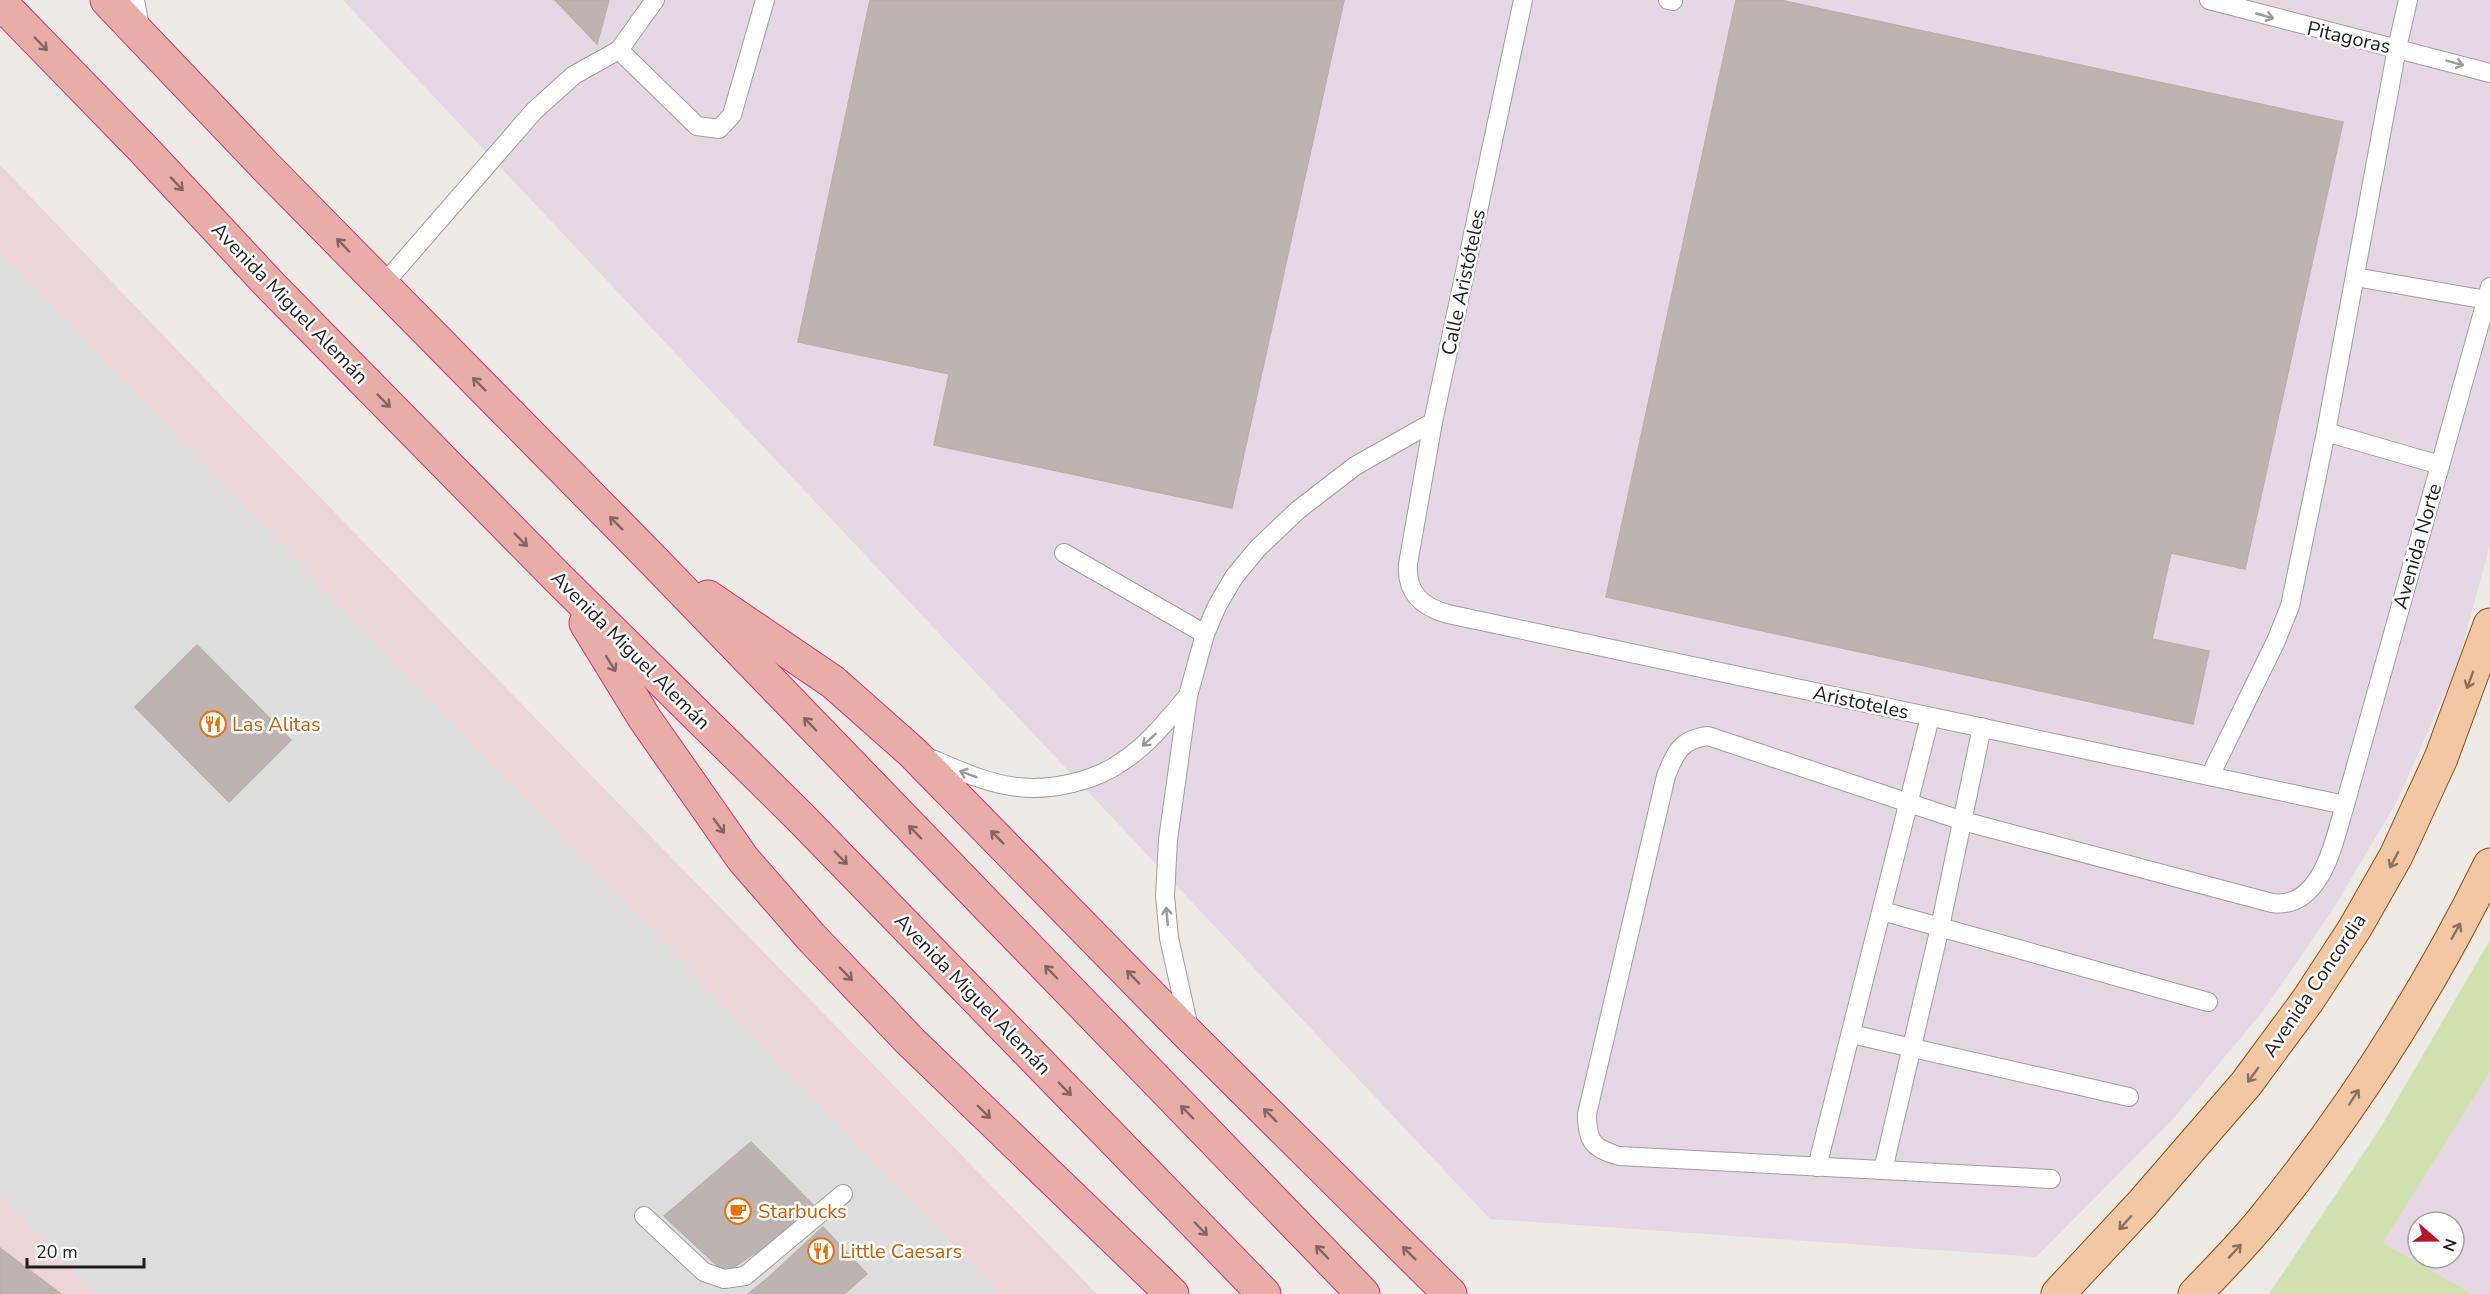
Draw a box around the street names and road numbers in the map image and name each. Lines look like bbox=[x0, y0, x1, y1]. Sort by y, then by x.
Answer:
street label: Pitagoras bbox=[2304, 15, 2393, 60]
street label: Calle Aristóteles bbox=[1435, 207, 1492, 358]
street label: Avenida Miguel Alemán bbox=[205, 217, 374, 390]
street label: Avenida Norte bbox=[2387, 480, 2448, 612]
street label: Avenida Miguel Alemán bbox=[545, 565, 716, 736]
street label: Aristoteles bbox=[1810, 679, 1911, 726]
street label: Avenida Miguel Alemán bbox=[888, 908, 1057, 1081]
street label: Avenida Concordia bbox=[2256, 908, 2372, 1062]

